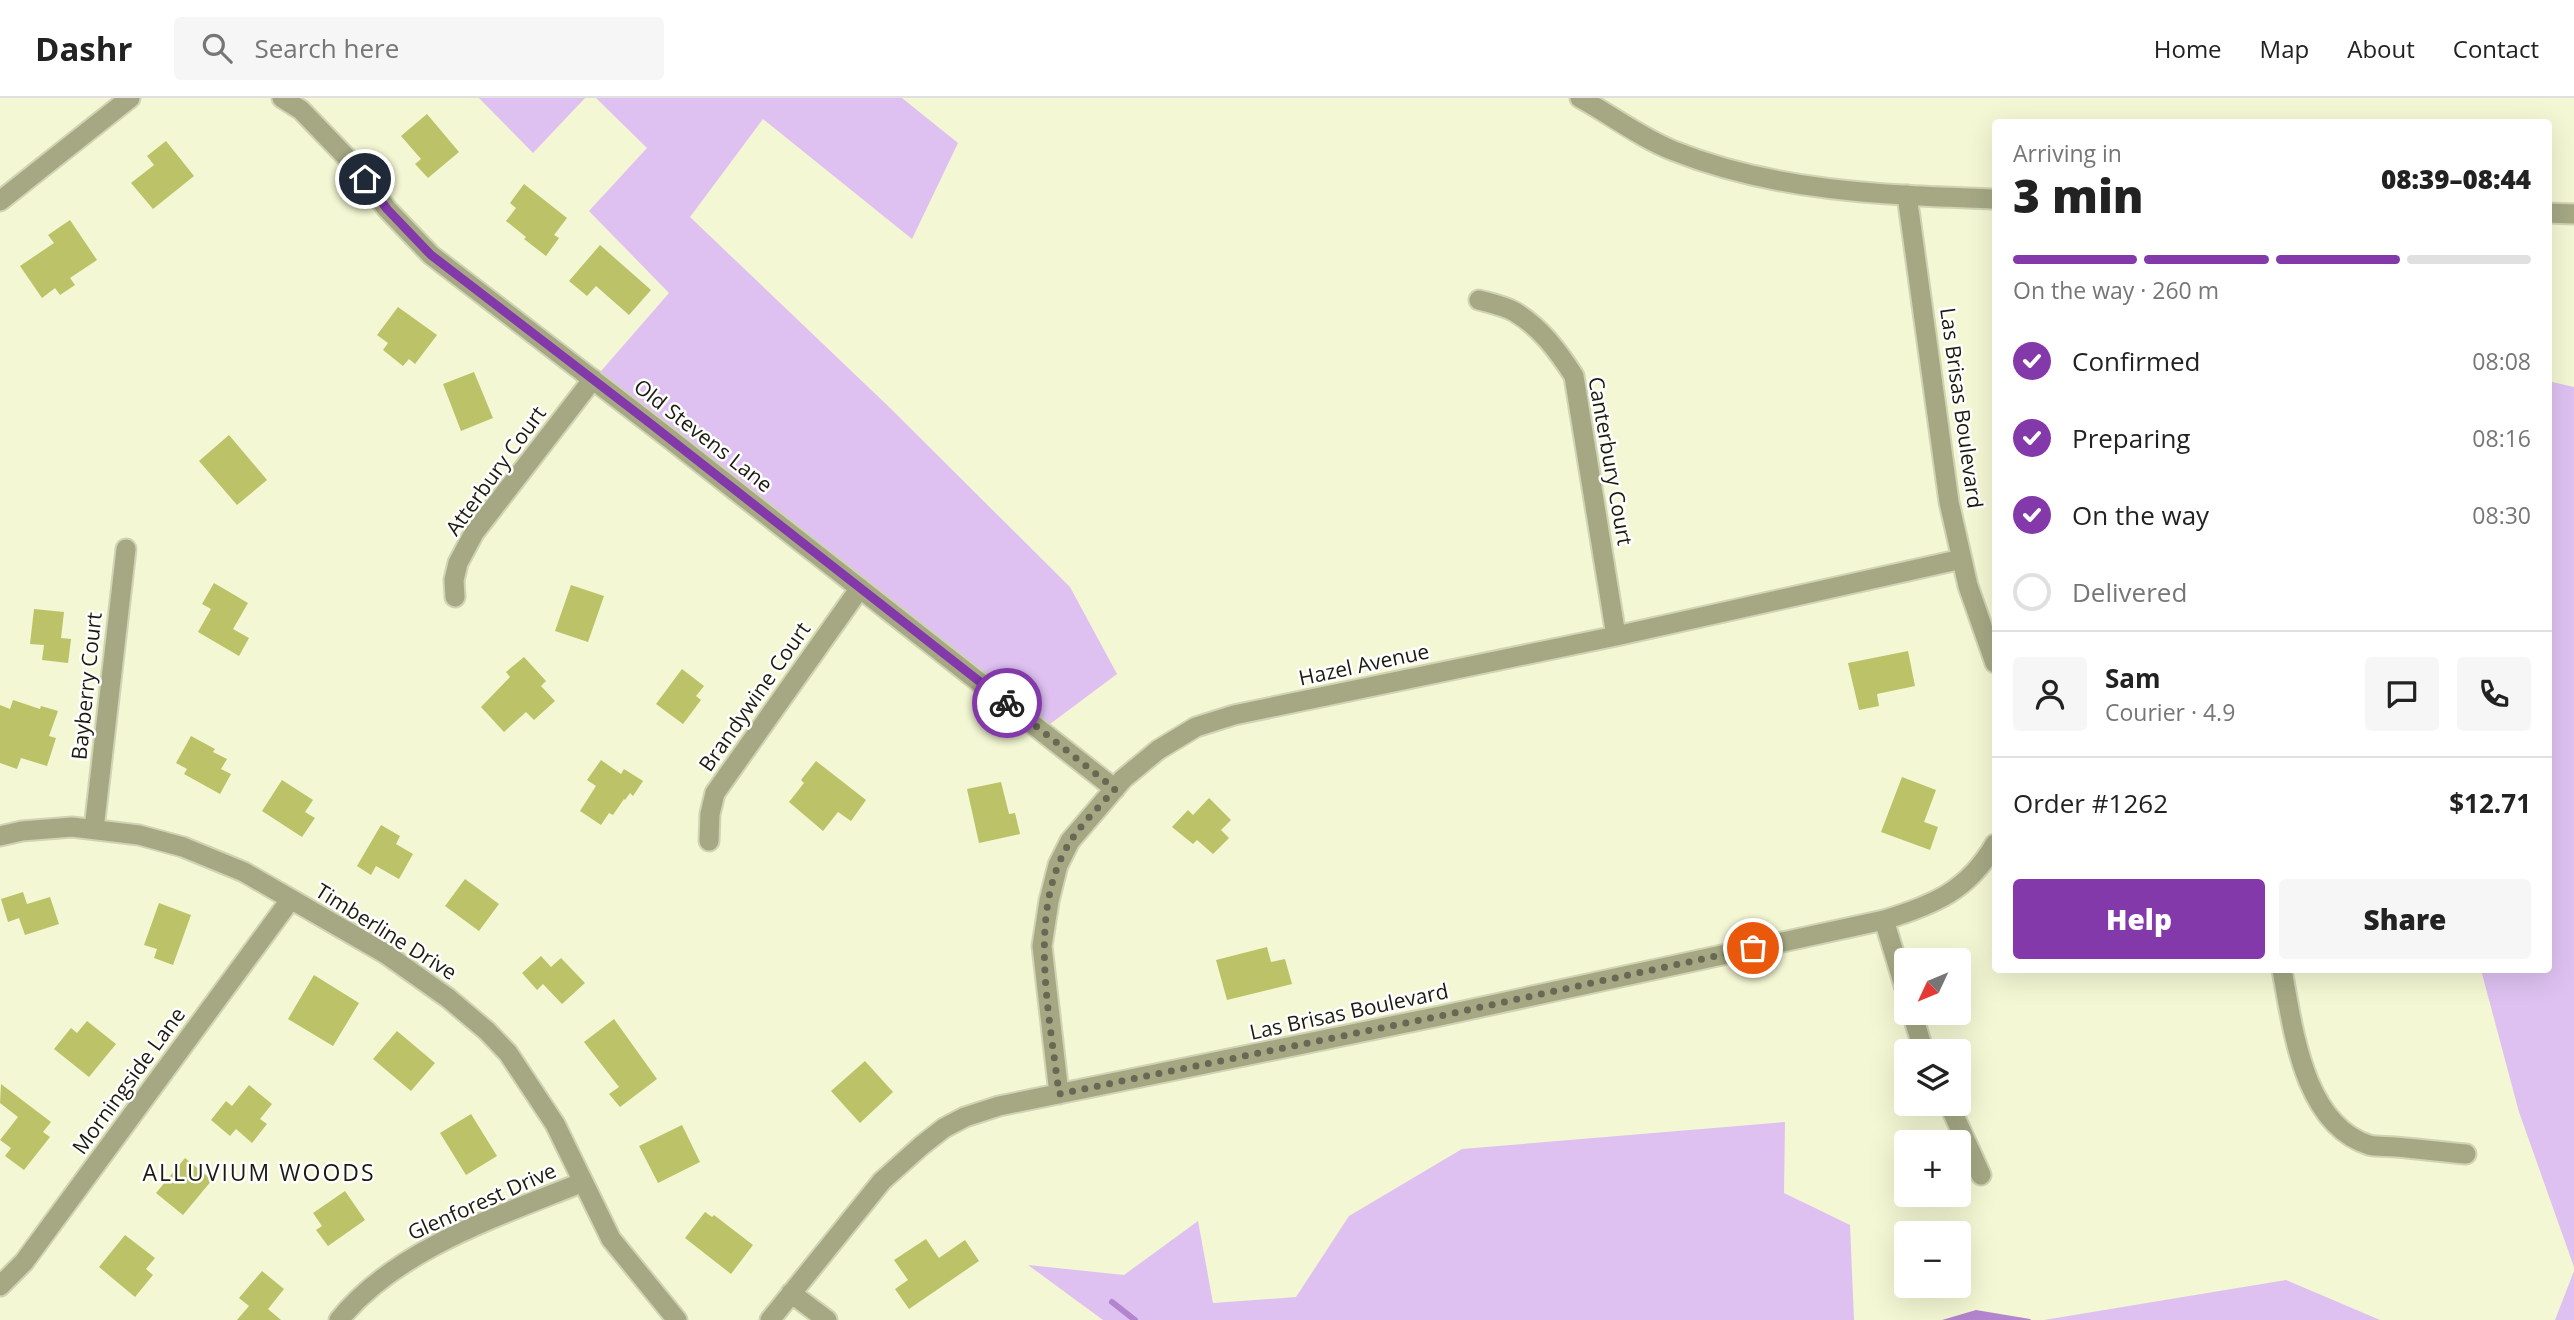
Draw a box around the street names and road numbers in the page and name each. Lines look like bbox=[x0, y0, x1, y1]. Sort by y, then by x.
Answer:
street label: Las Brisas Boulevard bbox=[1934, 306, 1990, 510]
street label: Old Stevens Lane bbox=[629, 372, 779, 498]
street label: Canterbury Court bbox=[1582, 374, 1640, 547]
street label: Atterbury Court bbox=[439, 400, 552, 541]
street label: Bayberry Court bbox=[64, 611, 108, 761]
street label: Brandywine Court bbox=[692, 616, 816, 777]
street label: Hazel Avenue bbox=[1296, 637, 1432, 692]
street label: Timberline Drive bbox=[311, 876, 463, 986]
street label: Las Brisas Boulevard bbox=[1247, 976, 1451, 1046]
street label: Morningside Lane bbox=[65, 1001, 191, 1160]
street label: Glenforest Drive bbox=[403, 1156, 560, 1246]

